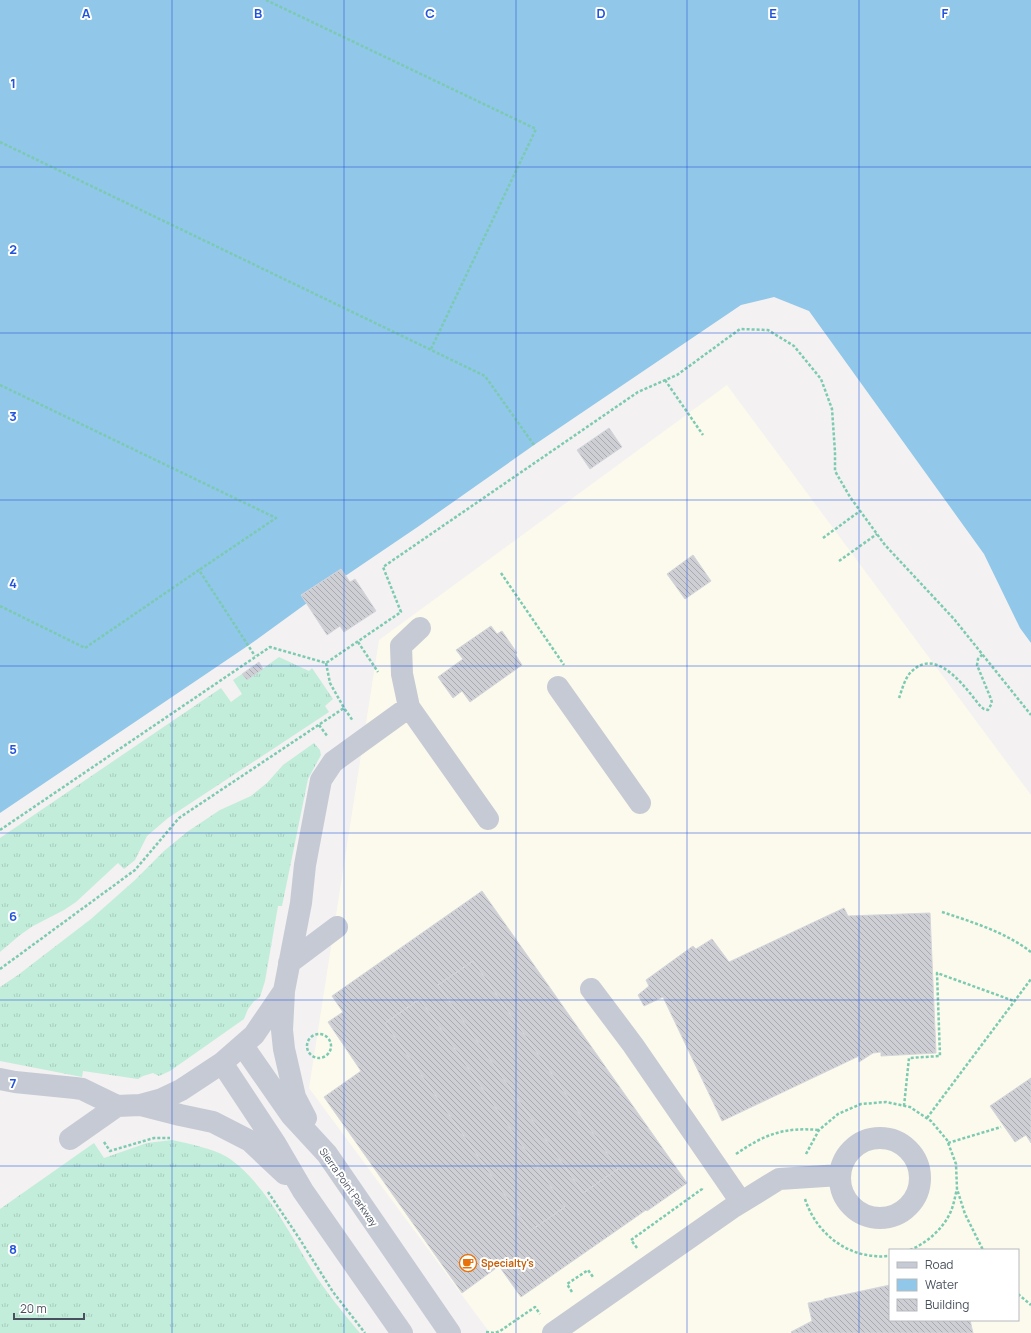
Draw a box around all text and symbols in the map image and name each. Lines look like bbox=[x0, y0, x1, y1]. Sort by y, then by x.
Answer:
text: A bbox=[82, 4, 91, 22]
text: B bbox=[254, 4, 262, 22]
text: C bbox=[425, 4, 435, 22]
text: D bbox=[596, 4, 606, 22]
text: E bbox=[769, 4, 777, 22]
text: F bbox=[942, 4, 949, 22]
text: 1 bbox=[10, 74, 16, 92]
text: 2 bbox=[9, 240, 17, 258]
text: 3 bbox=[9, 407, 17, 425]
text: 4 bbox=[9, 574, 17, 592]
text: 5 bbox=[9, 740, 17, 758]
text: 6 bbox=[9, 907, 17, 925]
text: 7 bbox=[10, 1074, 17, 1092]
street label: Sierra Point Parkway bbox=[317, 1145, 382, 1230]
text: 8 bbox=[9, 1240, 17, 1258]
legend bbox=[889, 1249, 1019, 1321]
cafe icon: Specialty's bbox=[458, 1253, 478, 1273]
place label: Specialty's bbox=[481, 1256, 534, 1270]
text: Road bbox=[925, 1256, 953, 1273]
text: Water bbox=[925, 1276, 959, 1293]
scale bar bbox=[14, 1295, 84, 1321]
text: Building bbox=[925, 1296, 969, 1313]
text: 20 m bbox=[20, 1300, 47, 1317]

